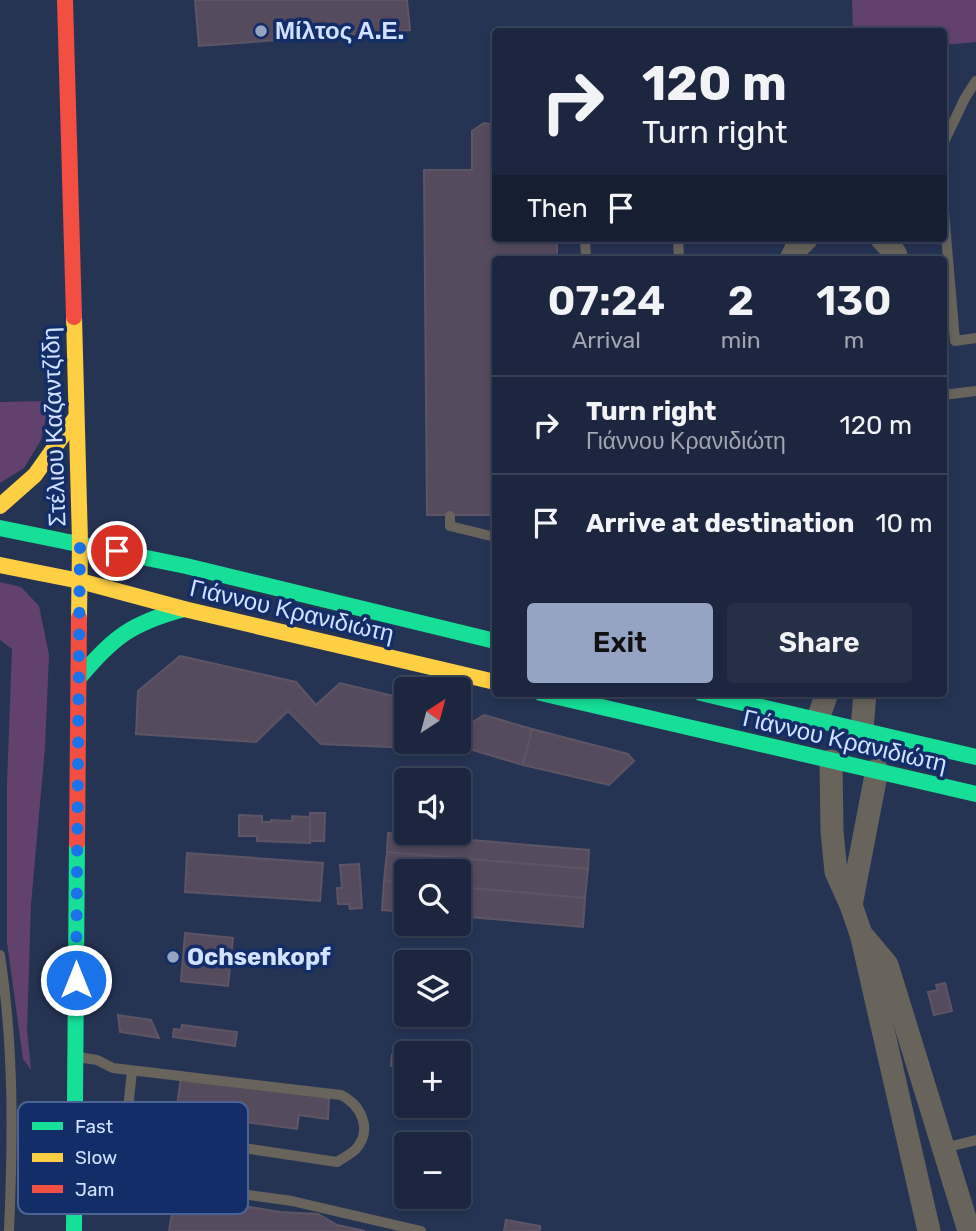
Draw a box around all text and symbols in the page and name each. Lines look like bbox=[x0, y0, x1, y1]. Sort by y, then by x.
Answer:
place label: Μίλτος Α.Ε. bbox=[275, 17, 404, 45]
marker: Μίλτος Α.Ε. bbox=[253, 23, 269, 39]
text: 120 m bbox=[642, 54, 787, 112]
icon: right bbox=[527, 56, 618, 147]
text: Turn right bbox=[642, 113, 787, 151]
icon: arrive bbox=[602, 189, 640, 227]
text: Then bbox=[527, 193, 588, 224]
text: 07:24 bbox=[548, 276, 665, 326]
text: 2 bbox=[727, 276, 754, 326]
text: 130 bbox=[816, 276, 891, 326]
text: Arrival bbox=[572, 326, 641, 354]
text: min bbox=[721, 326, 761, 354]
text: m bbox=[844, 326, 864, 354]
street label: Στέλιου Καζαντζίδη bbox=[37, 327, 71, 527]
text: Turn right bbox=[586, 396, 716, 427]
icon: right bbox=[527, 406, 565, 444]
text: 120 m bbox=[840, 410, 912, 441]
text: Γιάννου Κρανιδιώτη bbox=[586, 427, 786, 455]
icon: arrive bbox=[527, 504, 565, 542]
text: Arrive at destination bbox=[586, 508, 854, 539]
text: 10 m bbox=[875, 508, 933, 539]
pin bbox=[87, 521, 147, 581]
icon: arrive bbox=[98, 532, 136, 570]
street label: Γιάννου Κρανιδιώτη bbox=[187, 574, 397, 648]
button: Exit bbox=[527, 603, 713, 683]
button: Share bbox=[727, 603, 912, 683]
north arrow bbox=[394, 677, 471, 754]
map controls bbox=[394, 677, 471, 1209]
street label: Γιάννου Κρανιδιώτη bbox=[740, 704, 950, 778]
button: sound bbox=[394, 768, 471, 845]
button: search bbox=[394, 859, 471, 936]
position arrow bbox=[39, 943, 113, 1017]
place label: Ochsenkopf bbox=[187, 943, 331, 971]
marker: Ochsenkopf bbox=[165, 949, 181, 965]
button: layers bbox=[394, 950, 471, 1027]
button: + bbox=[394, 1041, 471, 1118]
legend bbox=[18, 1102, 248, 1214]
text: Fast bbox=[75, 1115, 114, 1138]
button: − bbox=[394, 1132, 471, 1209]
text: Slow bbox=[75, 1146, 117, 1169]
text: Jam bbox=[75, 1178, 114, 1201]

